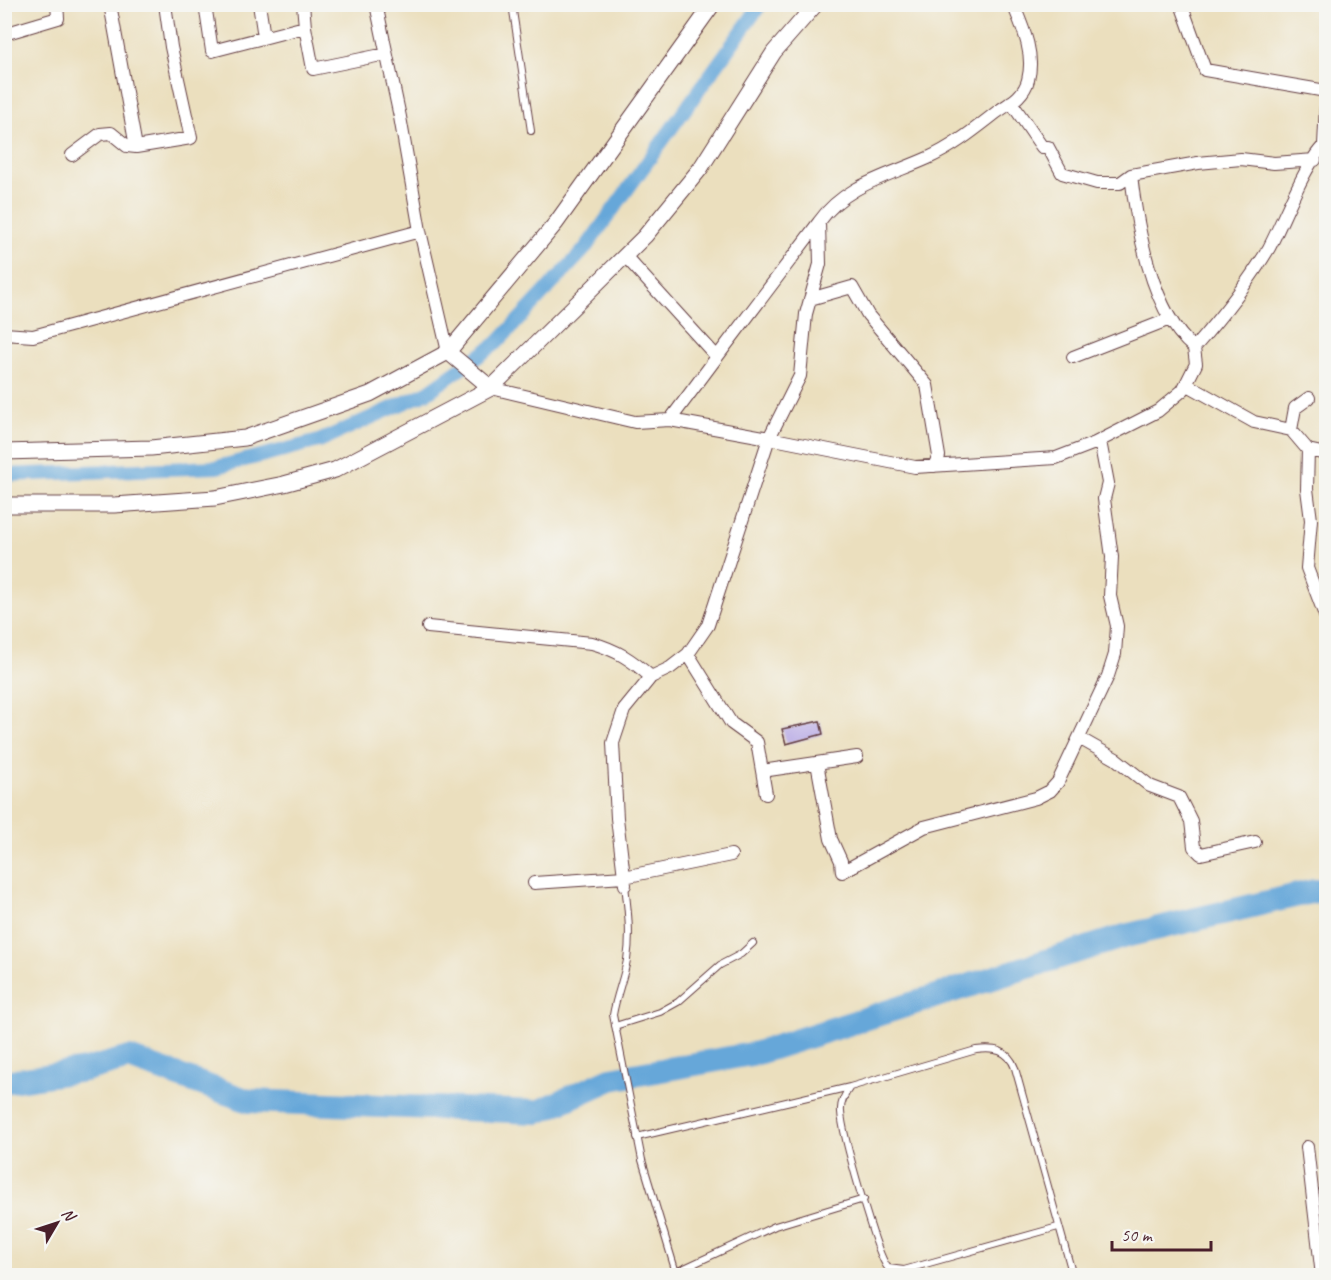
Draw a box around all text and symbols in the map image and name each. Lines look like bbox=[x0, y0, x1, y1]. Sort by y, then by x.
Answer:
north arrow bbox=[27, 1193, 87, 1253]
text: N bbox=[57, 1204, 81, 1227]
scale bar bbox=[1112, 1214, 1211, 1252]
text: 50 m bbox=[1121, 1224, 1154, 1246]

